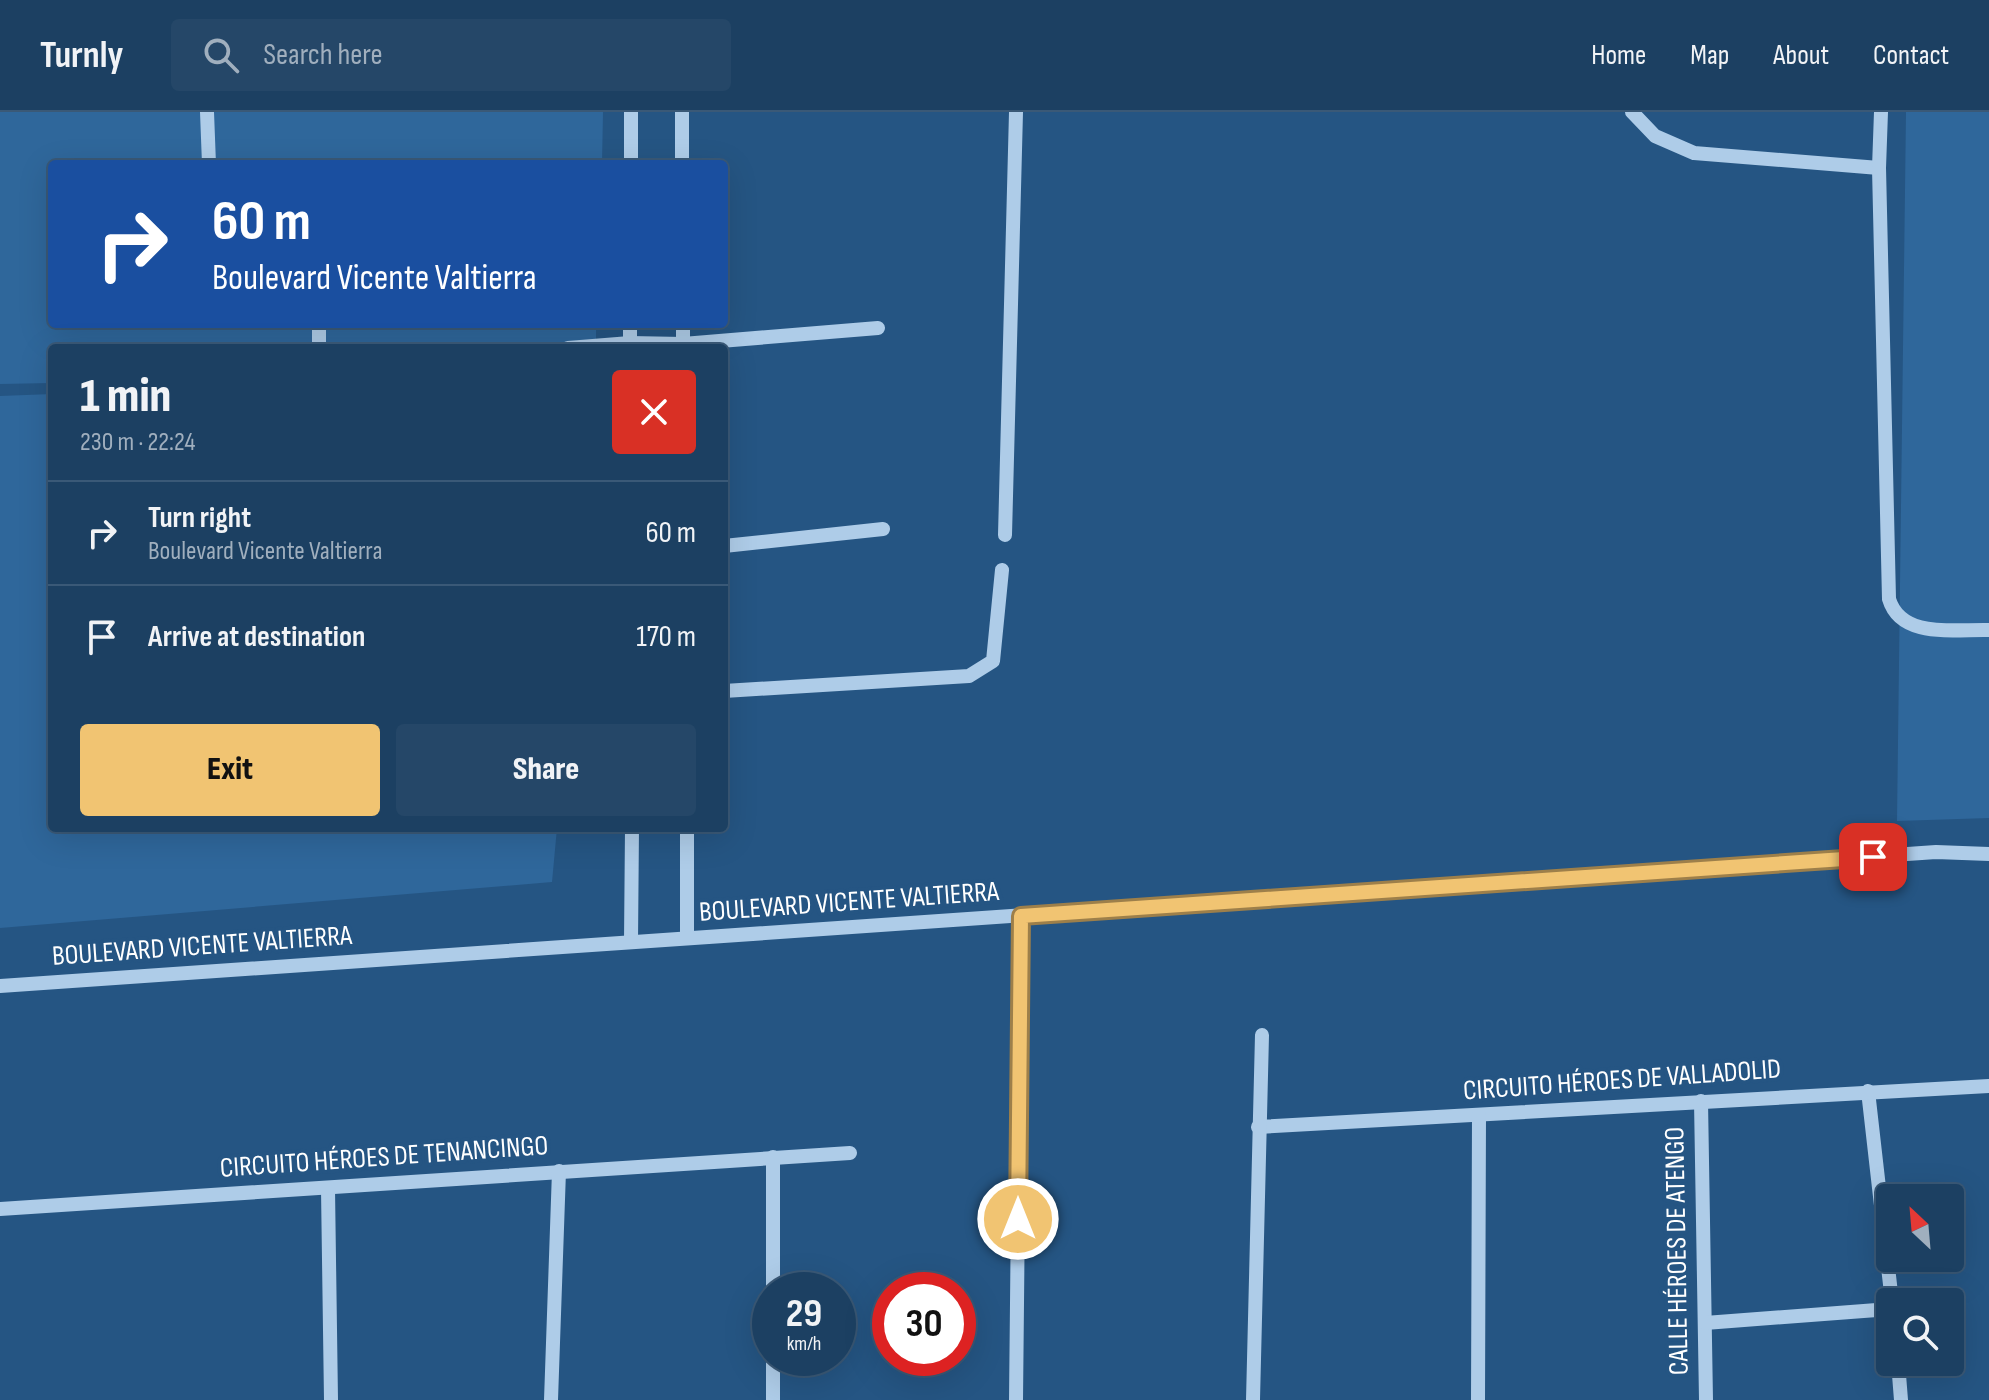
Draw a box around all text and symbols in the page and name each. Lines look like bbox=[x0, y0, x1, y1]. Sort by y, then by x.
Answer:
search box bbox=[171, 19, 731, 91]
text: Turnly bbox=[40, 33, 123, 78]
icon: search bbox=[199, 33, 243, 77]
text: Search here bbox=[263, 37, 383, 73]
text: Home bbox=[1591, 39, 1646, 72]
text: Map bbox=[1690, 39, 1729, 72]
text: About bbox=[1773, 39, 1829, 72]
text: Contact bbox=[1873, 39, 1949, 72]
text: 60 m bbox=[212, 189, 311, 256]
icon: right bbox=[80, 192, 184, 296]
text: Boulevard Vicente Valtierra bbox=[212, 257, 537, 300]
text: 1 min bbox=[80, 368, 171, 425]
button: close bbox=[612, 370, 696, 454]
text: 230 m · 22:24 bbox=[80, 427, 195, 458]
text: Turn right bbox=[148, 500, 251, 536]
icon: right bbox=[80, 511, 124, 555]
text: 60 m bbox=[645, 515, 696, 551]
text: Boulevard Vicente Valtierra bbox=[148, 536, 382, 567]
icon: arrive bbox=[80, 615, 124, 659]
text: Arrive at destination bbox=[148, 619, 365, 655]
text: 170 m bbox=[636, 619, 696, 655]
button: Exit bbox=[80, 724, 380, 816]
button: Share bbox=[396, 724, 696, 816]
pin bbox=[1839, 823, 1907, 891]
icon: arrive bbox=[1851, 835, 1895, 879]
street label: BOULEVARD VICENTE VALTIERRA bbox=[698, 875, 1001, 929]
street label: BOULEVARD VICENTE VALTIERRA bbox=[51, 919, 354, 973]
street label: CIRCUITO HÉROES DE VALLADOLID bbox=[1462, 1052, 1782, 1108]
street label: CALLE HÉROES DE ATENGO bbox=[1658, 1127, 1696, 1375]
street label: CIRCUITO HÉROES DE TENANCINGO bbox=[219, 1129, 549, 1185]
position arrow bbox=[976, 1177, 1060, 1261]
north arrow bbox=[1876, 1184, 1964, 1272]
map controls bbox=[1876, 1184, 1964, 1376]
speed limit sign: 30 bbox=[872, 1272, 976, 1376]
button: search bbox=[1876, 1288, 1964, 1376]
text: 29 bbox=[786, 1290, 822, 1338]
text: km/h bbox=[787, 1332, 821, 1356]

